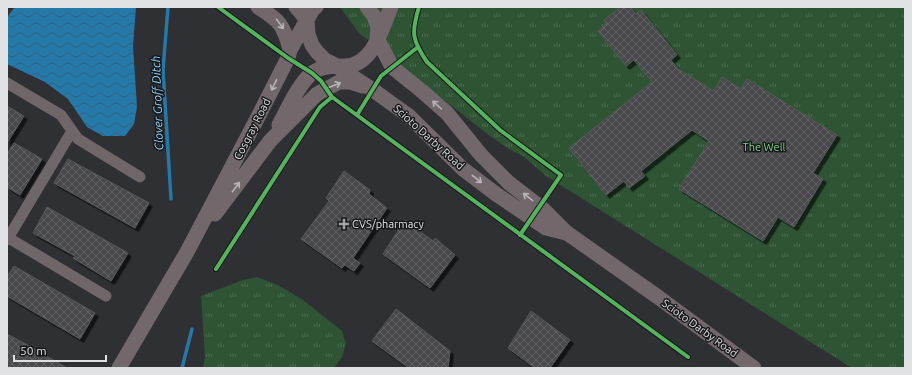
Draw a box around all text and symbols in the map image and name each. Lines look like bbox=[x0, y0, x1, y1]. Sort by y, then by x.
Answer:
one-way arrow bbox=[276, 19, 284, 30]
water label: Clover Groff Ditch bbox=[149, 55, 166, 151]
one-way arrow bbox=[270, 79, 277, 91]
one-way arrow bbox=[328, 80, 340, 88]
street label: Cosgray Road bbox=[231, 96, 273, 162]
one-way arrow bbox=[432, 100, 443, 109]
street label: Scioto Darby Road bbox=[391, 102, 467, 172]
park label: The Well bbox=[743, 141, 786, 153]
one-way arrow bbox=[471, 175, 482, 184]
one-way arrow bbox=[231, 182, 240, 193]
one-way arrow bbox=[523, 193, 534, 202]
place label: CVS/pharmacy bbox=[352, 218, 425, 230]
marker: CVS/pharmacy bbox=[339, 219, 349, 229]
street label: Scioto Darby Road bbox=[660, 297, 740, 359]
scale bar bbox=[14, 337, 106, 363]
text: 50 m bbox=[20, 344, 47, 357]

